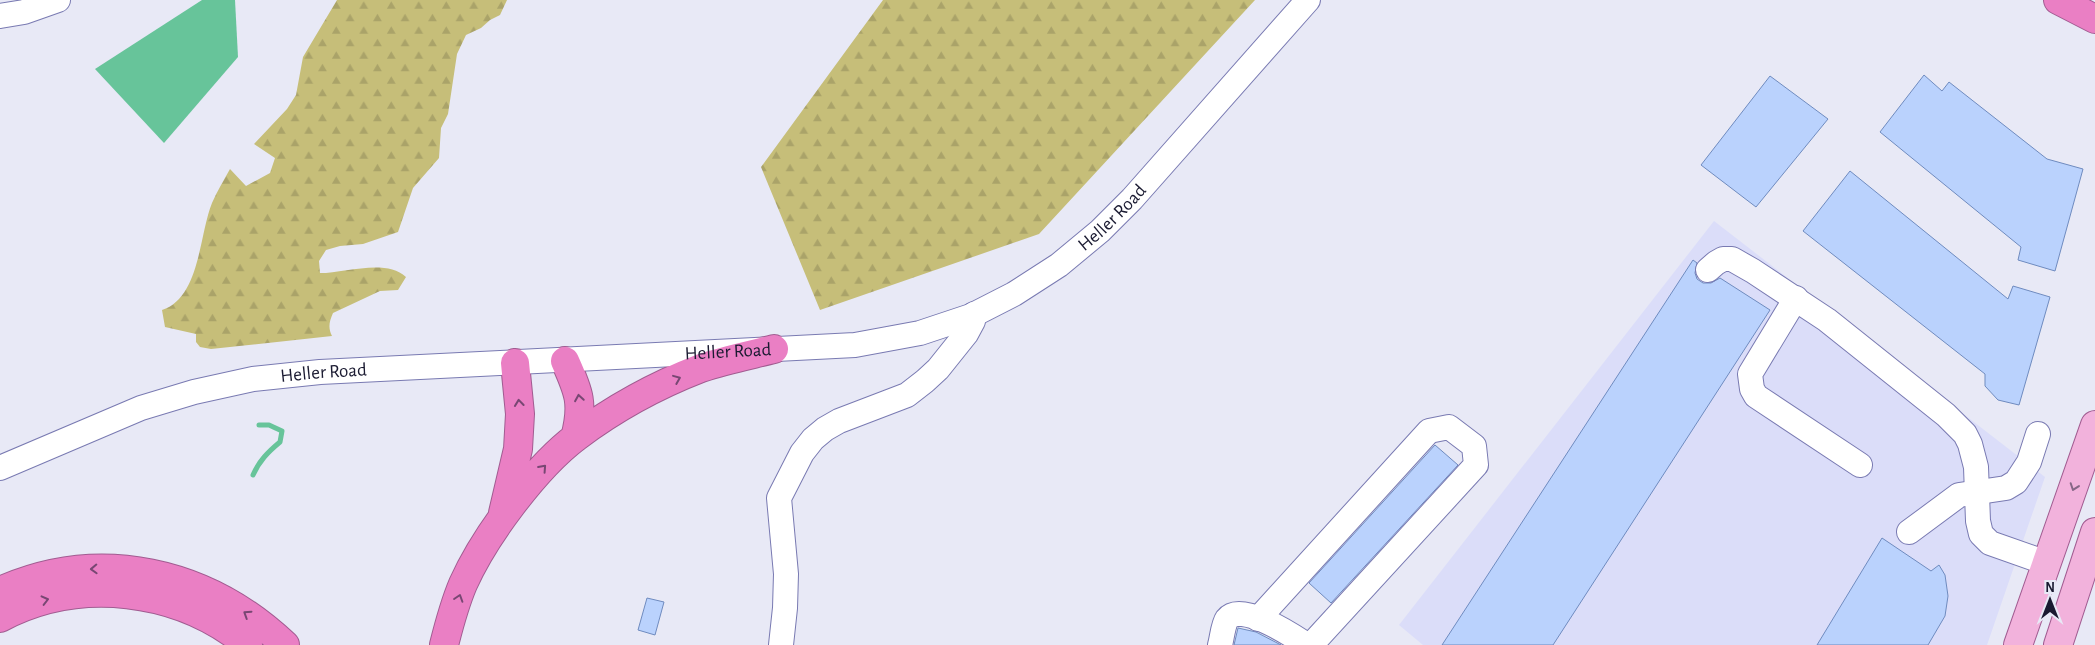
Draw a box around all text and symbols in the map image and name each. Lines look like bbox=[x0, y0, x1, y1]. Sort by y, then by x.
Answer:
street label: Heller Road bbox=[1074, 181, 1150, 254]
street label: Heller Road bbox=[684, 340, 772, 363]
street label: Heller Road bbox=[280, 360, 368, 386]
one-way arrow bbox=[672, 374, 681, 385]
one-way arrow bbox=[574, 394, 584, 403]
one-way arrow bbox=[514, 398, 525, 406]
one-way arrow bbox=[538, 465, 547, 474]
one-way arrow bbox=[2070, 483, 2080, 491]
one-way arrow bbox=[90, 564, 98, 574]
north arrow bbox=[2025, 575, 2075, 625]
text: N bbox=[2045, 581, 2055, 595]
one-way arrow bbox=[41, 595, 50, 606]
one-way arrow bbox=[453, 595, 463, 603]
one-way arrow bbox=[243, 611, 253, 620]

